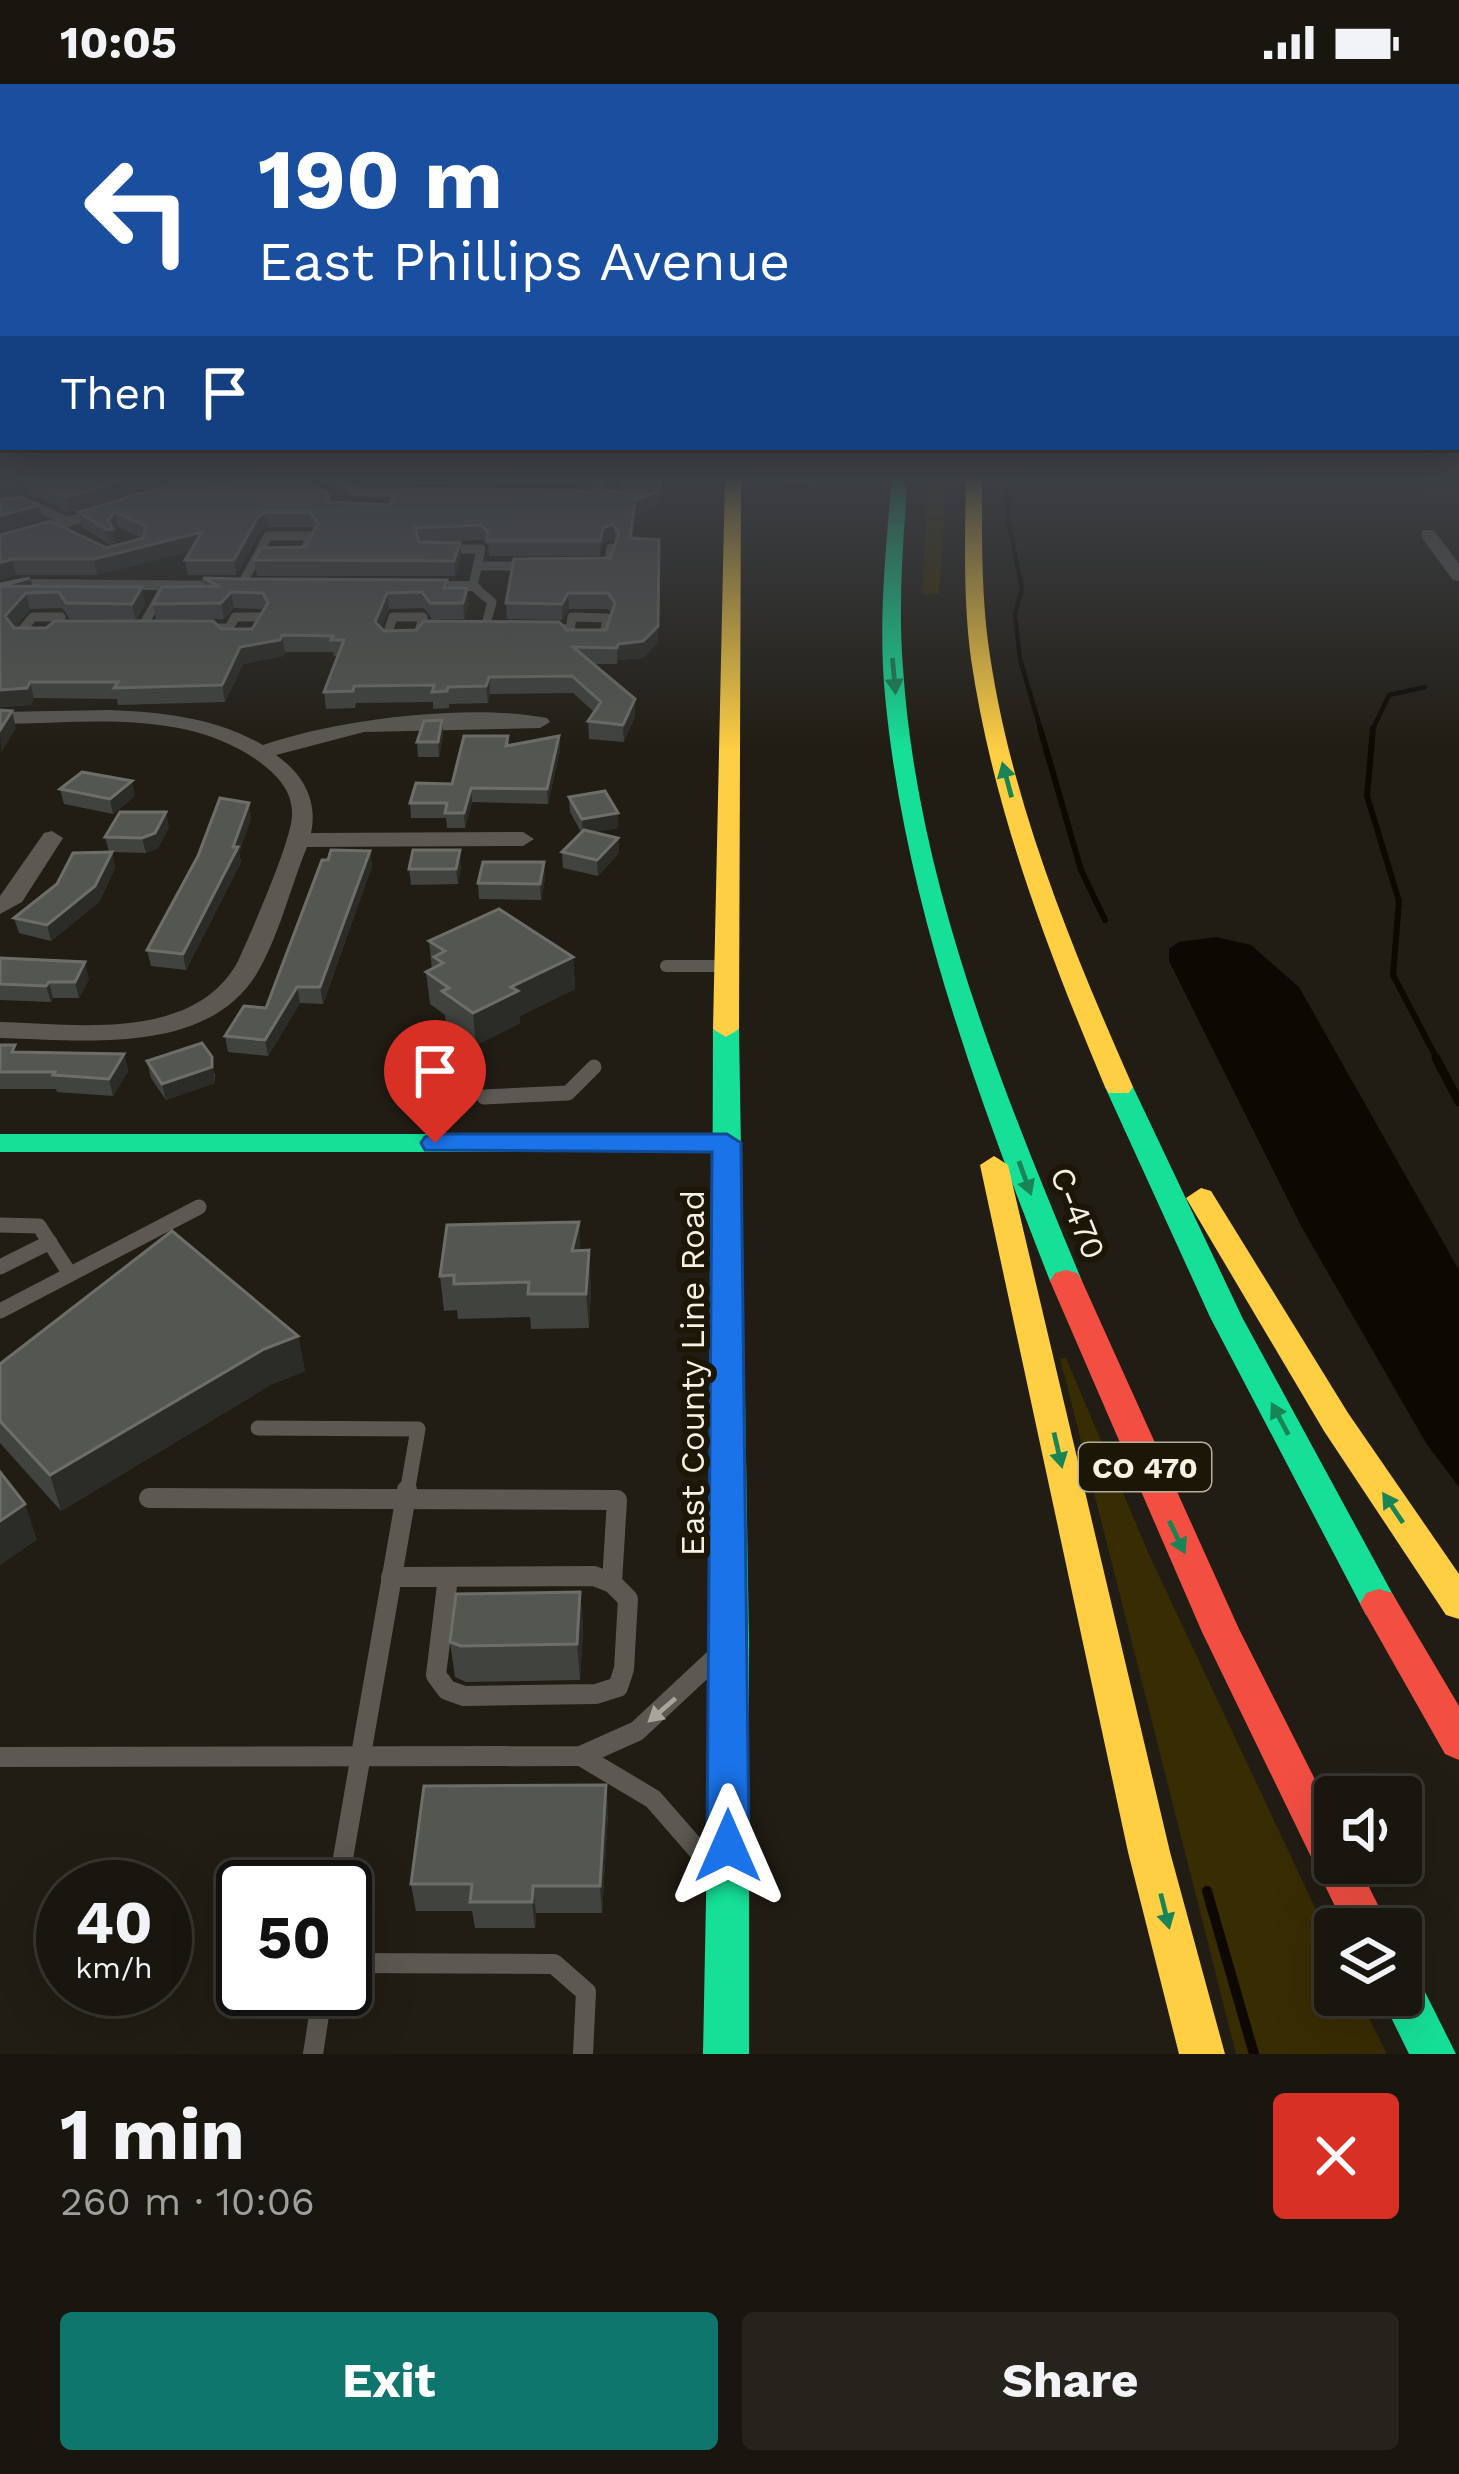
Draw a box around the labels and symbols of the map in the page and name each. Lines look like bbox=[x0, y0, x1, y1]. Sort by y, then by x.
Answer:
one-way arrow bbox=[885, 658, 904, 695]
one-way arrow bbox=[996, 761, 1015, 798]
pin bbox=[384, 1020, 486, 1143]
one-way arrow bbox=[1017, 1160, 1036, 1196]
street label: C-470 bbox=[1042, 1161, 1114, 1265]
street label: East County Line Road bbox=[673, 1190, 712, 1556]
one-way arrow bbox=[1270, 1402, 1291, 1437]
one-way arrow bbox=[1049, 1432, 1068, 1469]
road number: CO 470 bbox=[1079, 1443, 1211, 1491]
one-way arrow bbox=[1382, 1491, 1405, 1524]
one-way arrow bbox=[1167, 1520, 1187, 1555]
one-way arrow bbox=[647, 1696, 677, 1722]
position arrow bbox=[665, 1783, 791, 1909]
speed limit sign: 50 bbox=[216, 1860, 372, 2016]
one-way arrow bbox=[1156, 1893, 1175, 1930]

